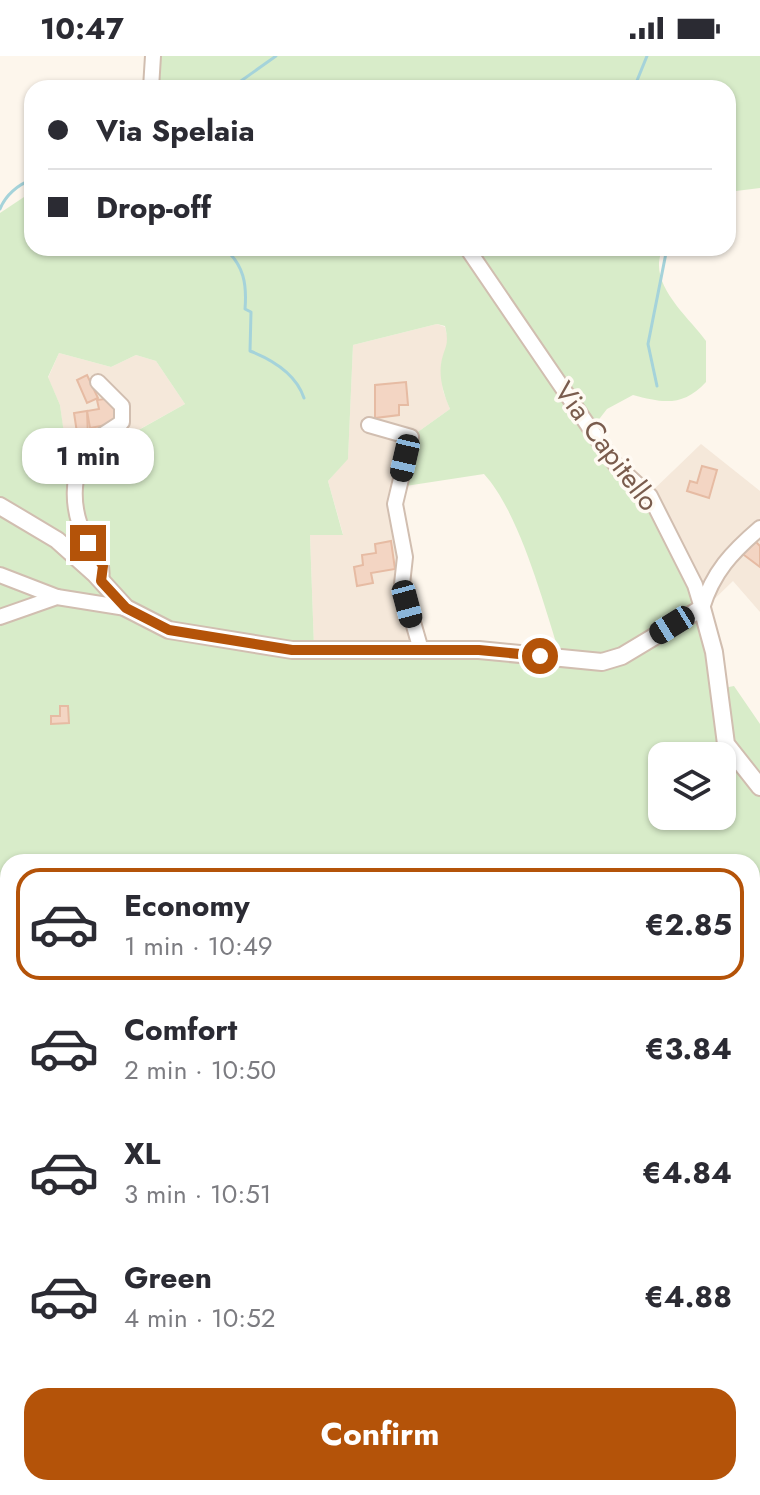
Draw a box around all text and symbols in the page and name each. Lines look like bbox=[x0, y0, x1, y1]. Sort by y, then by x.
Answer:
text: 10:47 bbox=[40, 7, 124, 50]
text: Via Spelaia bbox=[96, 109, 255, 152]
text: Drop-off bbox=[96, 186, 211, 229]
street label: Via Capitello bbox=[544, 373, 669, 520]
callout: 1 min bbox=[22, 427, 154, 483]
car bbox=[388, 432, 422, 484]
text: 1 min bbox=[56, 437, 120, 475]
route end bbox=[70, 525, 106, 561]
car bbox=[389, 578, 425, 630]
car bbox=[645, 602, 699, 648]
route start bbox=[522, 638, 558, 674]
map controls bbox=[648, 742, 736, 830]
button: layers bbox=[648, 742, 736, 830]
text: Economy bbox=[124, 884, 250, 927]
icon: car bbox=[28, 888, 100, 960]
text: €2.85 bbox=[645, 903, 732, 946]
text: 1 min · 10:49 bbox=[124, 927, 273, 965]
text: Comfort bbox=[124, 1008, 237, 1051]
icon: car bbox=[28, 1012, 100, 1084]
text: €3.84 bbox=[645, 1027, 732, 1070]
text: 2 min · 10:50 bbox=[124, 1051, 276, 1089]
text: XL bbox=[124, 1132, 160, 1175]
icon: car bbox=[28, 1136, 100, 1208]
text: €4.84 bbox=[642, 1151, 732, 1194]
text: 3 min · 10:51 bbox=[124, 1175, 272, 1213]
text: Green bbox=[124, 1256, 212, 1299]
icon: car bbox=[28, 1260, 100, 1332]
text: €4.88 bbox=[644, 1275, 732, 1318]
text: 4 min · 10:52 bbox=[124, 1299, 276, 1337]
button: Confirm bbox=[24, 1388, 736, 1480]

